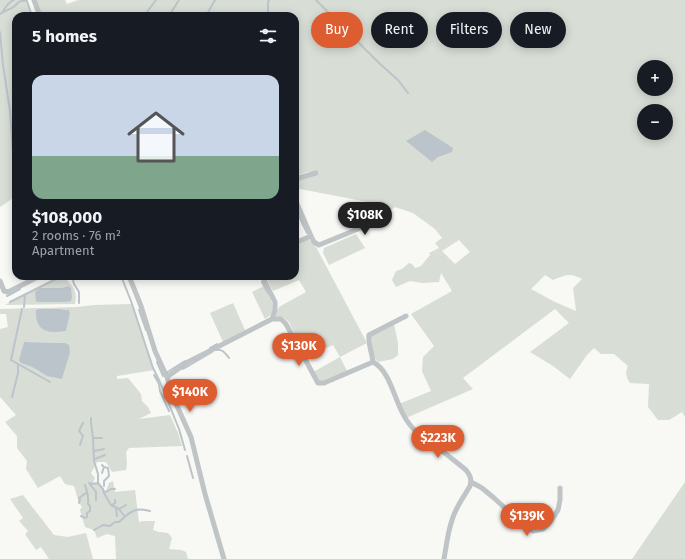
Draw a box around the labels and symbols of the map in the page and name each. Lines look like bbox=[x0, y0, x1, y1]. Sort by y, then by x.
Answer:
pin: $108K bbox=[337, 202, 393, 236]
pin: $130K bbox=[271, 333, 327, 367]
pin: $140K bbox=[162, 379, 218, 413]
pin: $223K bbox=[410, 425, 466, 459]
pin: $139K bbox=[499, 503, 555, 537]

